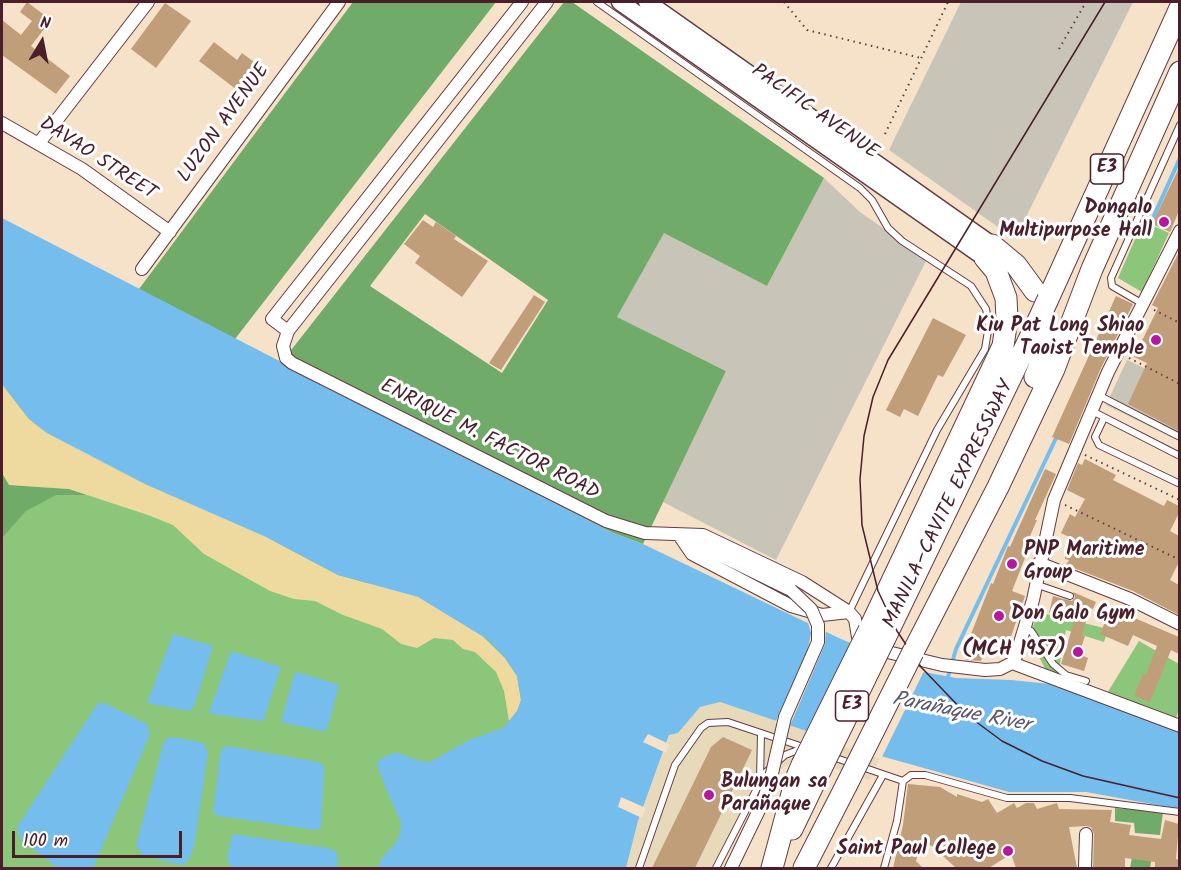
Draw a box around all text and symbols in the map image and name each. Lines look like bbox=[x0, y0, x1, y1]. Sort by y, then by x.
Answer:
text: N bbox=[38, 11, 52, 37]
north arrow bbox=[12, 12, 72, 72]
street label: LUZON AVENUE bbox=[174, 60, 276, 188]
street label: PACIFIC AVENUE bbox=[746, 60, 882, 166]
street label: DAVAO STREET bbox=[34, 113, 160, 207]
road number: E3 bbox=[1090, 154, 1124, 184]
place label: Dongalo Multipurpose Hall bbox=[999, 198, 1152, 245]
marker: Dongalo Multipurpose Hall bbox=[1157, 215, 1171, 229]
place label: Kiu Pat Long Shiao Taoist Temple bbox=[976, 316, 1144, 363]
marker: Kiu Pat Long Shiao Taoist Temple bbox=[1149, 333, 1163, 347]
street label: ENRIQUE M. FACTOR ROAD bbox=[376, 375, 602, 507]
street label: MANILA–CAVITE EXPRESSWAY bbox=[879, 377, 1021, 633]
place label: PNP Maritime Group bbox=[1024, 540, 1144, 587]
marker: PNP Maritime Group bbox=[1005, 557, 1019, 571]
place label: Don Galo Gym bbox=[1011, 604, 1135, 628]
marker: Don Galo Gym bbox=[992, 609, 1006, 623]
place label: (MCH 1957) bbox=[962, 640, 1066, 664]
marker: (MCH 1957) bbox=[1071, 645, 1085, 659]
water label: Parañaque River bbox=[890, 688, 1032, 740]
road number: E3 bbox=[836, 691, 868, 721]
place label: Bulungan sa Parañaque bbox=[721, 772, 827, 819]
marker: Bulungan sa Parañaque bbox=[702, 788, 716, 802]
scale bar bbox=[15, 819, 184, 857]
text: 100 m bbox=[23, 827, 68, 856]
place label: Saint Paul College bbox=[837, 839, 996, 863]
marker: Saint Paul College bbox=[1001, 844, 1015, 858]

